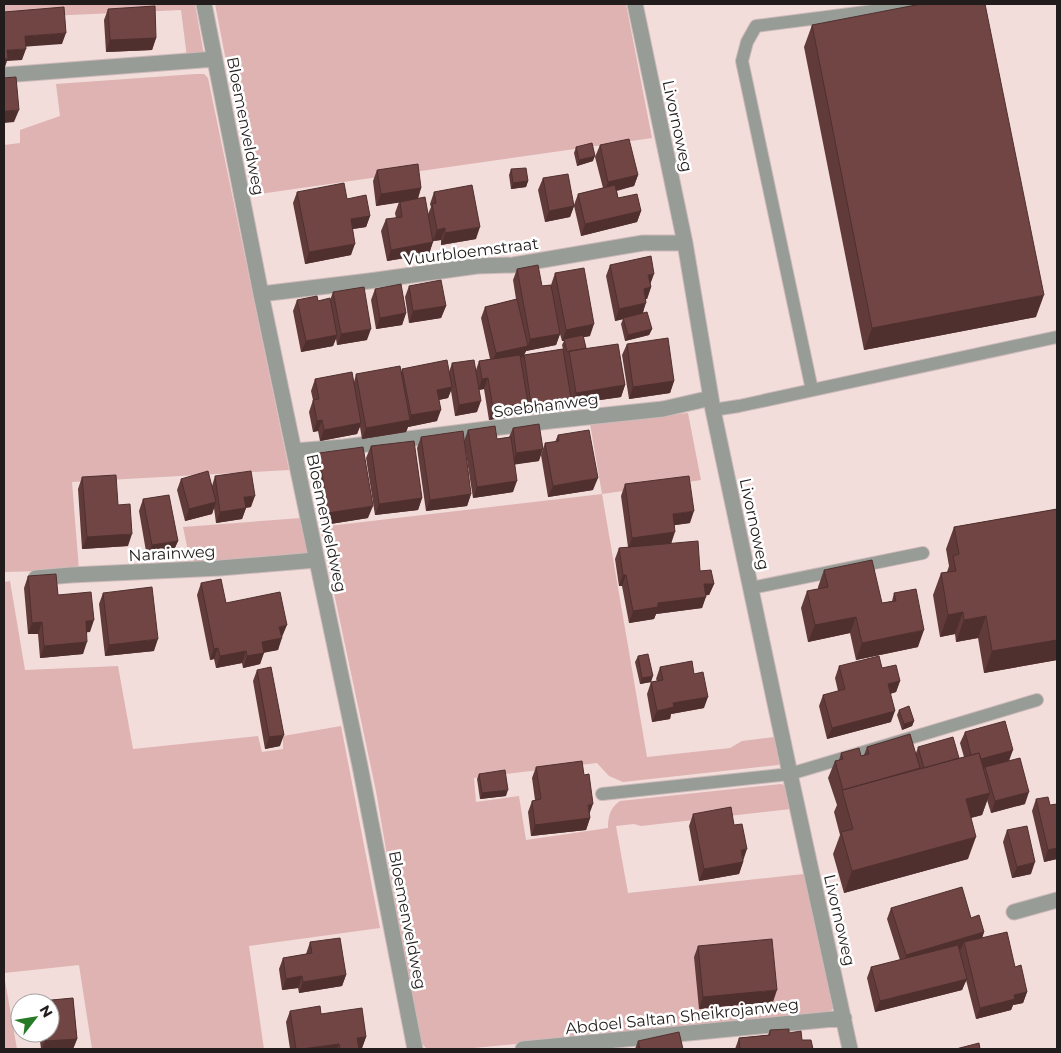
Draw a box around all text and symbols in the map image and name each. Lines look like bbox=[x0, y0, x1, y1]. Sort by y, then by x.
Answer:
street label: Bloemenveldweg bbox=[223, 55, 268, 197]
street label: Livornoweg bbox=[658, 78, 697, 174]
street label: Vuurbloemstraat bbox=[403, 234, 540, 269]
street label: Soebhanweg bbox=[492, 390, 600, 421]
street label: Bloemenveldweg bbox=[303, 452, 350, 594]
street label: Livornoweg bbox=[735, 476, 774, 572]
street label: Narainweg bbox=[128, 542, 216, 565]
street label: Bloemenveldweg bbox=[385, 849, 430, 991]
street label: Livornoweg bbox=[820, 872, 859, 968]
north arrow bbox=[10, 993, 60, 1043]
street label: Abdoel Saltan Sheikrojanweg bbox=[564, 995, 800, 1038]
text: N bbox=[36, 1002, 57, 1021]

